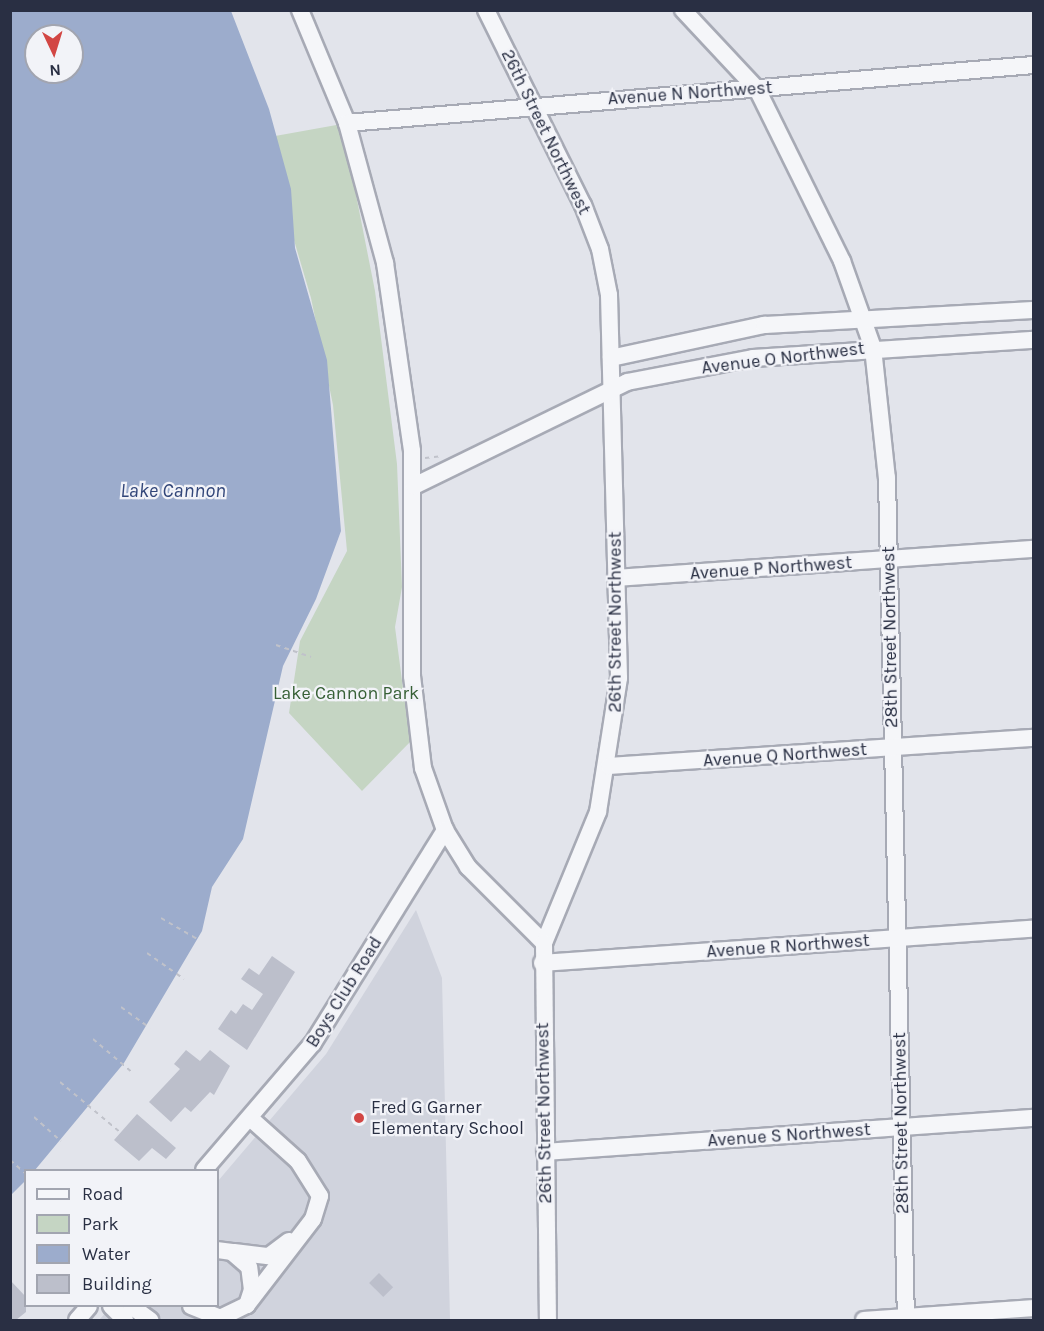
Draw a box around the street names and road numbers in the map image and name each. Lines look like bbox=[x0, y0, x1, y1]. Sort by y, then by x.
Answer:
street label: 26th Street Northwest bbox=[497, 46, 595, 218]
street label: Avenue N Northwest bbox=[607, 76, 773, 110]
street label: Avenue O Northwest bbox=[700, 337, 866, 379]
street label: 26th Street Northwest bbox=[604, 531, 626, 713]
street label: 28th Street Northwest bbox=[878, 546, 902, 728]
street label: Avenue P Northwest bbox=[689, 552, 853, 584]
street label: Avenue Q Northwest bbox=[702, 738, 868, 772]
street label: Avenue R Northwest bbox=[706, 930, 870, 962]
street label: Boys Club Road bbox=[301, 933, 387, 1051]
street label: 26th Street Northwest bbox=[532, 1022, 556, 1204]
street label: 28th Street Northwest bbox=[889, 1032, 913, 1214]
street label: Avenue S Northwest bbox=[707, 1119, 871, 1151]

